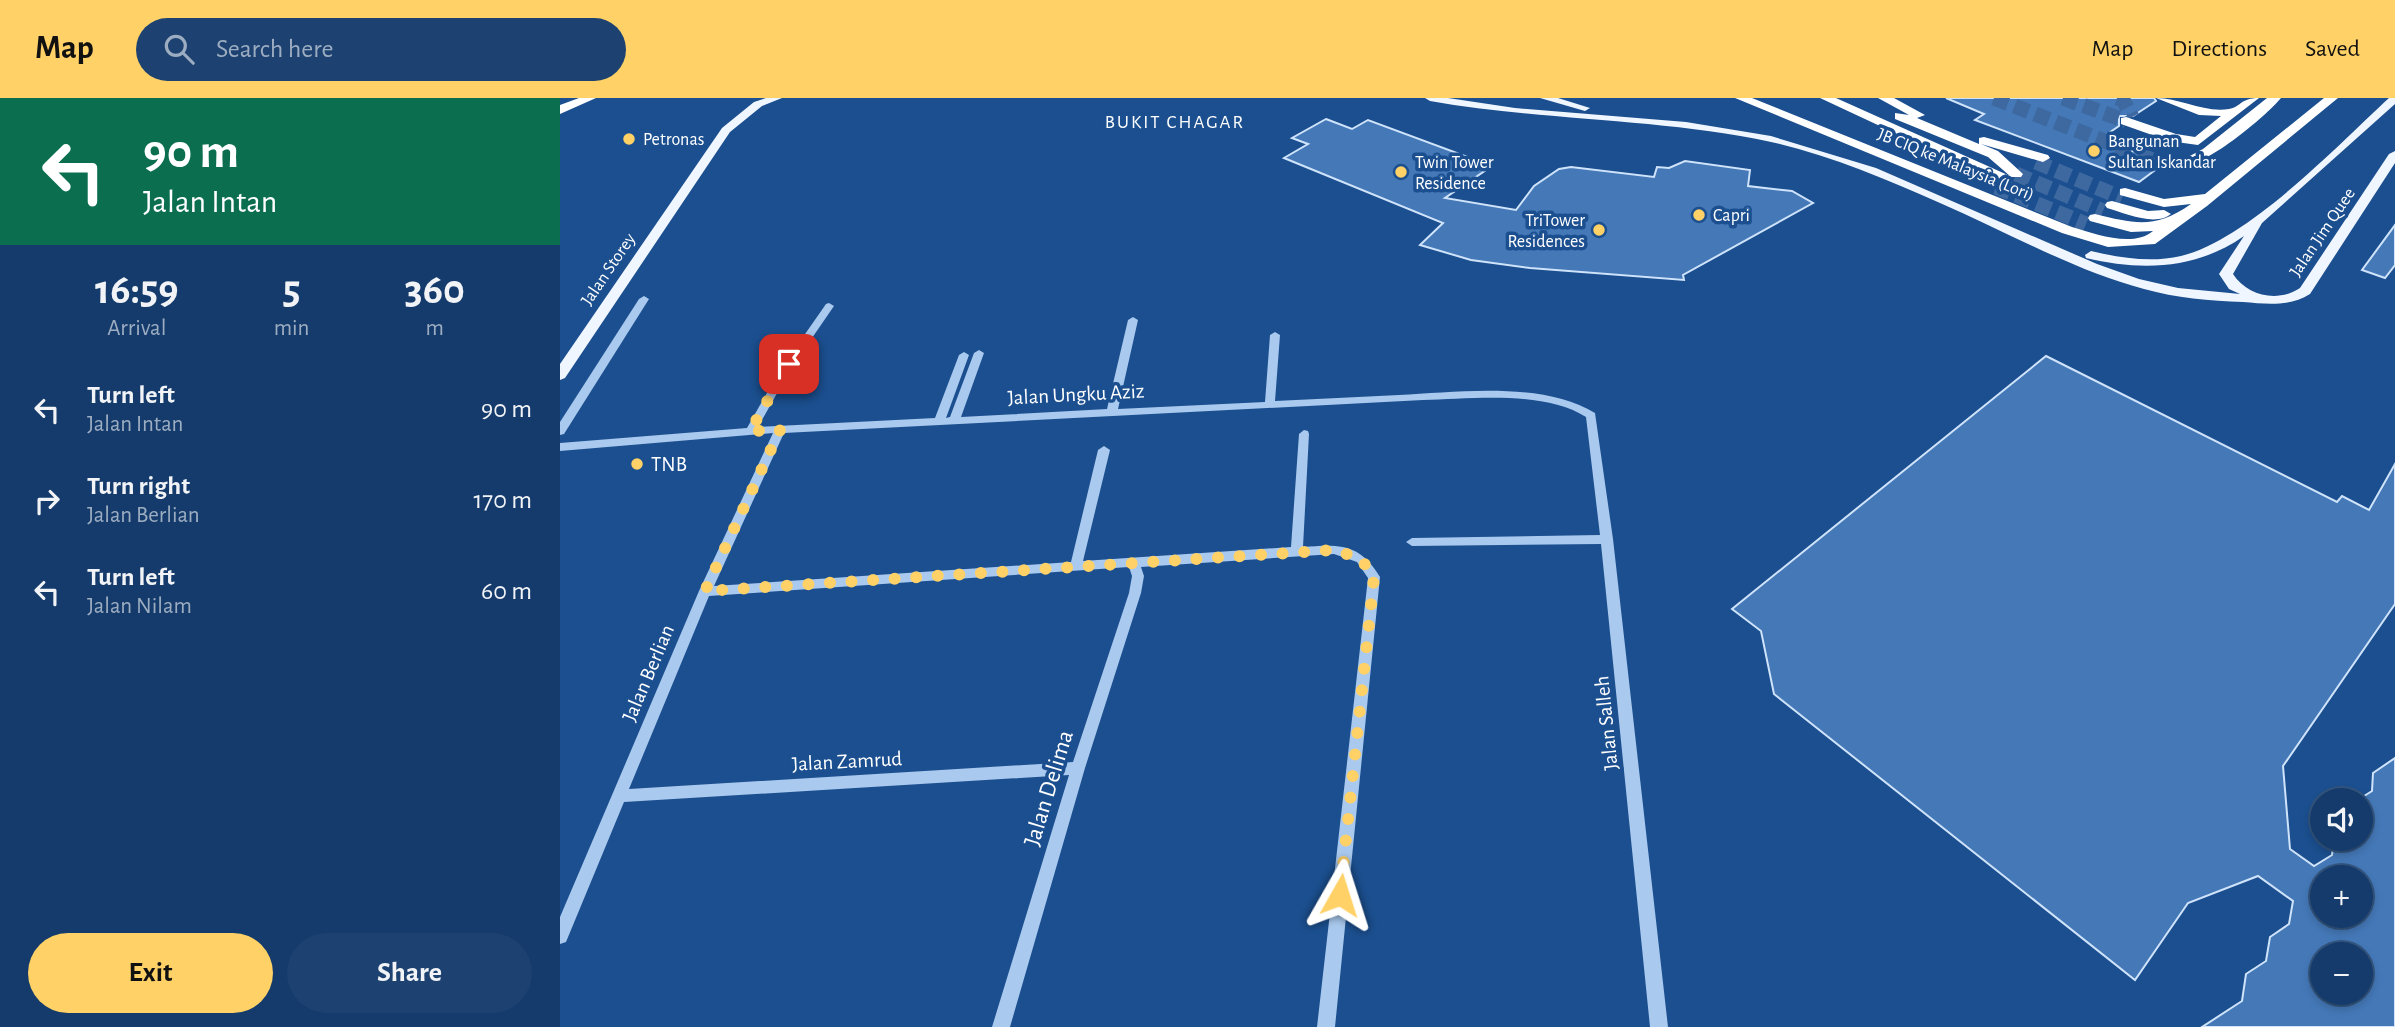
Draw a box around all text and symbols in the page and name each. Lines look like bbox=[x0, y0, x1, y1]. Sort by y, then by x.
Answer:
search box bbox=[136, 18, 626, 81]
icon: search bbox=[160, 30, 198, 68]
text: Map bbox=[35, 32, 94, 65]
text: Search here bbox=[216, 36, 334, 62]
text: Map bbox=[2091, 37, 2133, 61]
text: Directions bbox=[2171, 37, 2267, 61]
text: Saved bbox=[2305, 37, 2360, 61]
district label: BUKIT CHAGAR bbox=[1105, 113, 1245, 132]
street label: JB CIQ ke Malaysia (Lori) bbox=[1875, 125, 2037, 205]
icon: left bbox=[28, 126, 119, 217]
text: 90 m bbox=[143, 128, 239, 177]
marker: Petronas bbox=[621, 131, 637, 147]
place label: Petronas bbox=[643, 131, 704, 149]
place label: Bangunan Sultan Iskandar bbox=[2108, 133, 2216, 172]
marker: Bangunan Sultan Iskandar bbox=[2086, 143, 2102, 159]
place label: Twin Tower Residence bbox=[1415, 154, 1494, 193]
marker: Twin Tower Residence bbox=[1393, 164, 1409, 180]
street label: Jalan Jim Quee bbox=[2287, 185, 2359, 280]
text: Jalan Intan bbox=[143, 186, 277, 218]
marker: Capri bbox=[1691, 207, 1707, 223]
place label: Capri bbox=[1713, 207, 1750, 225]
place label: TriTower Residences bbox=[1508, 212, 1585, 251]
marker: TriTower Residences bbox=[1591, 222, 1607, 238]
street label: Jalan Storey bbox=[578, 230, 640, 309]
text: 16:59 bbox=[95, 269, 179, 311]
text: 5 bbox=[283, 269, 301, 311]
text: 360 bbox=[405, 269, 465, 311]
text: Arrival bbox=[107, 317, 166, 340]
text: min bbox=[274, 317, 310, 340]
text: m bbox=[426, 317, 444, 340]
pin bbox=[759, 334, 819, 394]
icon: arrive bbox=[770, 345, 808, 383]
street label: Jalan Ungku Aziz bbox=[1007, 380, 1145, 409]
text: Turn left bbox=[87, 382, 175, 408]
icon: left bbox=[28, 391, 66, 429]
text: 90 m bbox=[481, 396, 532, 422]
text: Jalan Intan bbox=[87, 413, 183, 436]
place label: TNB bbox=[651, 454, 687, 475]
marker: TNB bbox=[629, 456, 645, 472]
text: Turn right bbox=[87, 473, 190, 499]
icon: right bbox=[28, 482, 66, 520]
text: 170 m bbox=[473, 487, 532, 513]
text: Jalan Berlian bbox=[87, 504, 200, 527]
text: Turn left bbox=[87, 564, 175, 590]
icon: left bbox=[28, 573, 66, 611]
text: 60 m bbox=[481, 578, 532, 604]
text: Jalan Nilam bbox=[87, 595, 192, 618]
street label: Jalan Berlian bbox=[619, 622, 678, 725]
street label: Jalan Salleh bbox=[1591, 675, 1622, 771]
street label: Jalan Delima bbox=[1020, 728, 1078, 849]
street label: Jalan Zamrud bbox=[791, 748, 903, 775]
map controls bbox=[2310, 788, 2373, 1005]
button: sound bbox=[2310, 788, 2373, 851]
position arrow bbox=[1303, 858, 1377, 932]
button: + bbox=[2310, 865, 2373, 928]
button: Exit bbox=[28, 933, 273, 1013]
button: Share bbox=[287, 933, 532, 1013]
button: − bbox=[2310, 942, 2373, 1005]

